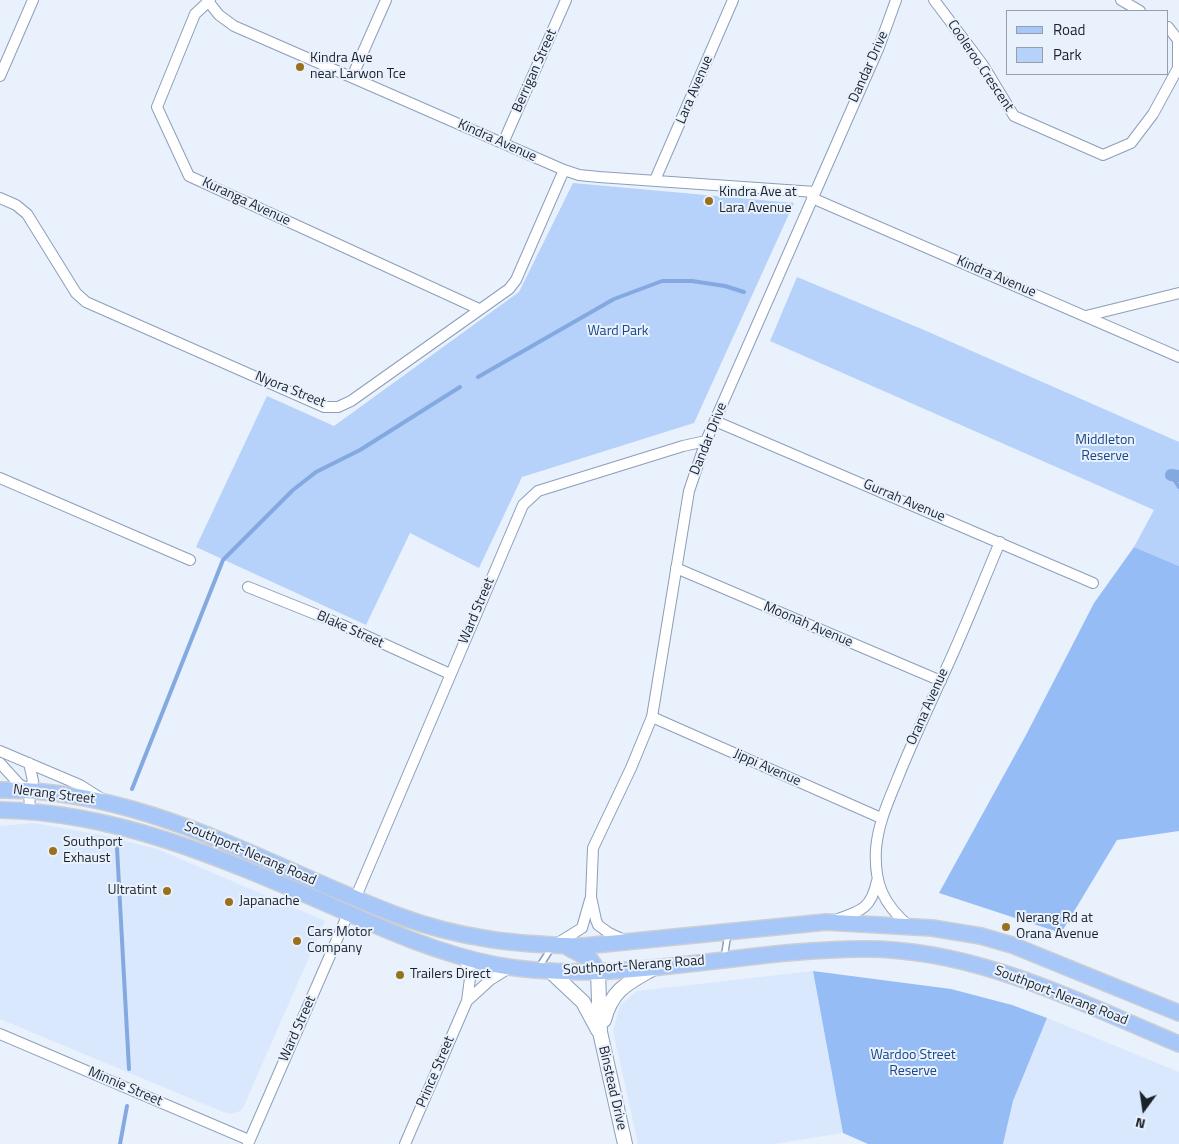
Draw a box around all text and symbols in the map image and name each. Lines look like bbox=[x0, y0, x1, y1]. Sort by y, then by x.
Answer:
legend bbox=[1006, 10, 1169, 75]
street label: Cooleroo Crescent bbox=[943, 17, 1017, 115]
text: Road bbox=[1053, 18, 1085, 41]
street label: Berrigan Street bbox=[509, 27, 561, 115]
street label: Dandar Drive bbox=[846, 29, 892, 105]
text: Park bbox=[1053, 43, 1082, 66]
place label: Kindra Ave near Larwon Tce bbox=[310, 51, 406, 84]
street label: Lara Avenue bbox=[673, 53, 717, 127]
marker: Kindra Ave near Larwon Tce bbox=[294, 61, 306, 73]
street label: Kindra Avenue bbox=[455, 116, 539, 166]
street label: Kuranga Avenue bbox=[199, 174, 293, 230]
place label: Kindra Ave at Lara Avenue bbox=[719, 185, 797, 218]
marker: Kindra Ave at Lara Avenue bbox=[703, 195, 715, 207]
street label: Kindra Avenue bbox=[954, 253, 1038, 301]
park label: Ward Park bbox=[587, 324, 649, 340]
street label: Nyora Street bbox=[252, 368, 328, 412]
street label: Dandar Drive bbox=[687, 400, 731, 478]
park label: Middleton Reserve bbox=[1075, 433, 1135, 466]
street label: Gurrah Avenue bbox=[861, 476, 947, 526]
street label: Ward Street bbox=[456, 575, 498, 647]
street label: Moonah Avenue bbox=[761, 599, 855, 651]
street label: Blake Street bbox=[314, 608, 386, 652]
street label: Orana Avenue bbox=[904, 666, 952, 748]
street label: Jippi Avenue bbox=[731, 746, 803, 790]
street label: Nerang Street bbox=[12, 782, 96, 808]
street label: Southport-Nerang Road bbox=[182, 819, 318, 889]
place label: Southport Exhaust bbox=[63, 835, 122, 868]
marker: Southport Exhaust bbox=[47, 845, 59, 857]
place label: Ultratint bbox=[108, 883, 157, 899]
marker: Ultratint bbox=[161, 885, 173, 897]
place label: Japanache bbox=[239, 894, 300, 910]
marker: Japanache bbox=[223, 896, 235, 908]
place label: Nerang Rd at Orana Avenue bbox=[1016, 911, 1099, 944]
marker: Nerang Rd at Orana Avenue bbox=[1000, 921, 1012, 933]
place label: Cars Motor Company bbox=[307, 925, 372, 958]
marker: Cars Motor Company bbox=[291, 935, 303, 947]
street label: Southport-Nerang Road bbox=[563, 953, 705, 979]
street label: Southport-Nerang Road bbox=[992, 963, 1130, 1029]
place label: Trailers Direct bbox=[410, 967, 491, 983]
marker: Trailers Direct bbox=[394, 969, 406, 981]
street label: Ward Street bbox=[276, 993, 320, 1065]
street label: Prince Street bbox=[413, 1034, 459, 1110]
street label: Binstead Drive bbox=[594, 1044, 630, 1132]
park label: Wardoo Street Reserve bbox=[870, 1048, 956, 1080]
street label: Minnie Street bbox=[85, 1064, 165, 1110]
north arrow bbox=[1119, 1084, 1169, 1134]
text: N bbox=[1133, 1113, 1148, 1135]

